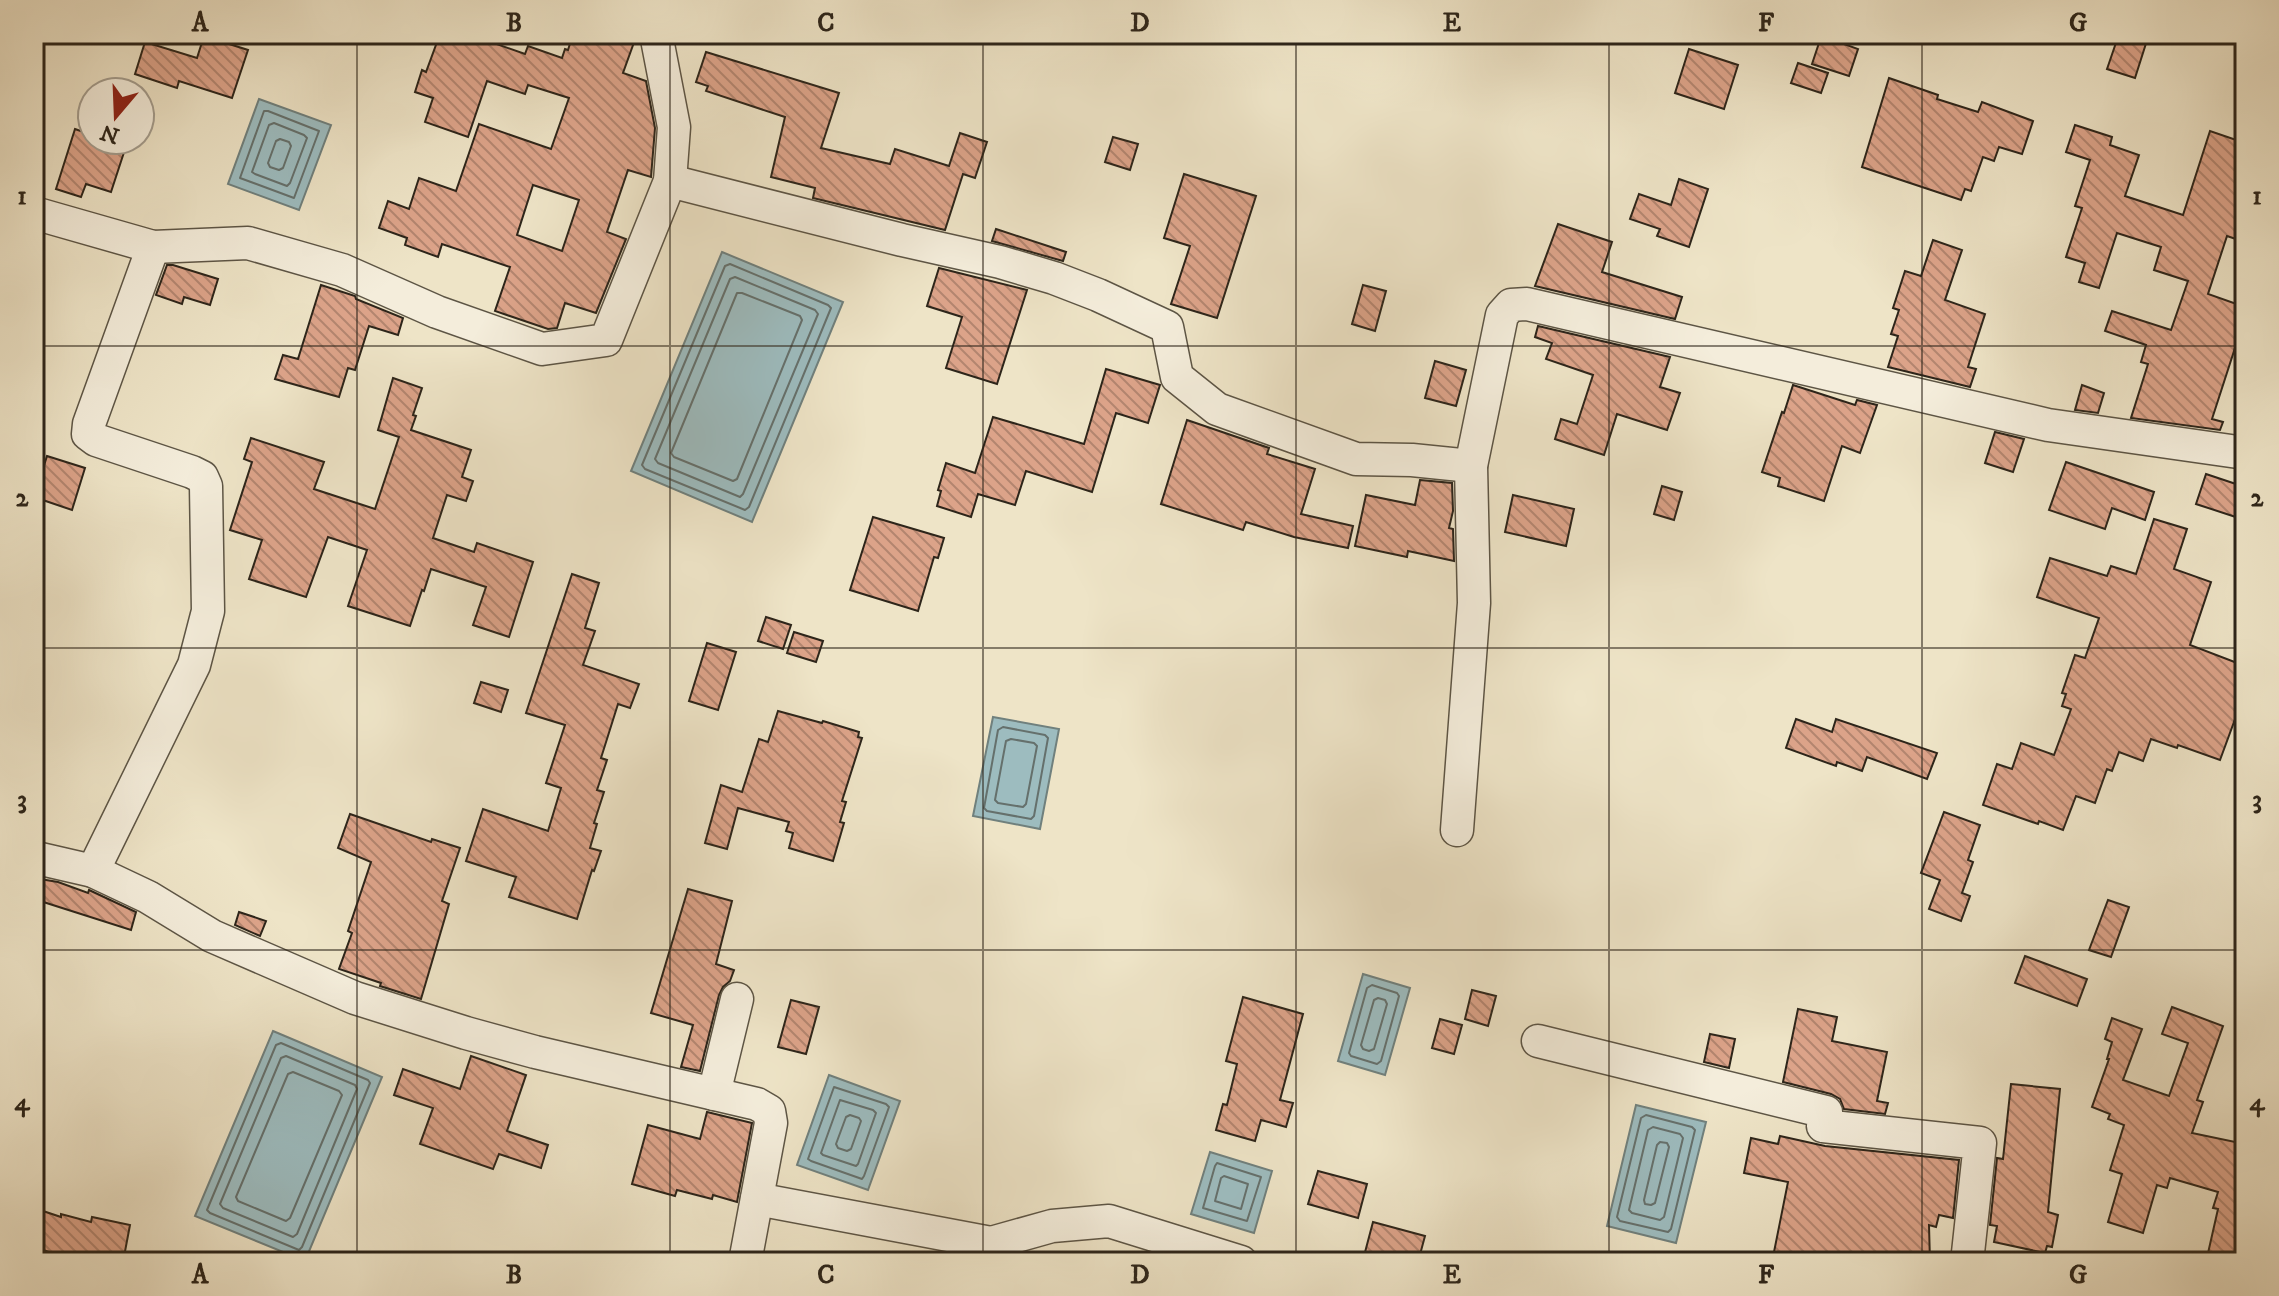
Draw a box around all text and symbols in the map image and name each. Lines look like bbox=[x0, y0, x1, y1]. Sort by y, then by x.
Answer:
text: A bbox=[191, 7, 210, 40]
text: B bbox=[506, 7, 522, 40]
text: C bbox=[817, 7, 835, 40]
text: D bbox=[1130, 7, 1150, 40]
text: E bbox=[1443, 7, 1461, 40]
text: F bbox=[1758, 7, 1775, 40]
text: G bbox=[2069, 7, 2087, 40]
north arrow bbox=[76, 76, 156, 156]
text: N bbox=[97, 118, 123, 149]
text: 1 bbox=[17, 180, 27, 213]
text: 1 bbox=[2252, 180, 2262, 213]
text: 2 bbox=[16, 482, 30, 515]
text: 2 bbox=[2251, 482, 2265, 515]
text: 3 bbox=[17, 784, 27, 817]
text: 3 bbox=[2252, 784, 2262, 817]
text: 4 bbox=[15, 1086, 31, 1119]
text: 4 bbox=[2250, 1086, 2266, 1119]
text: A bbox=[191, 1259, 210, 1292]
text: B bbox=[506, 1259, 522, 1292]
text: C bbox=[817, 1259, 835, 1292]
text: D bbox=[1130, 1259, 1150, 1292]
text: E bbox=[1443, 1259, 1461, 1292]
text: F bbox=[1758, 1259, 1775, 1292]
text: G bbox=[2069, 1259, 2087, 1292]

